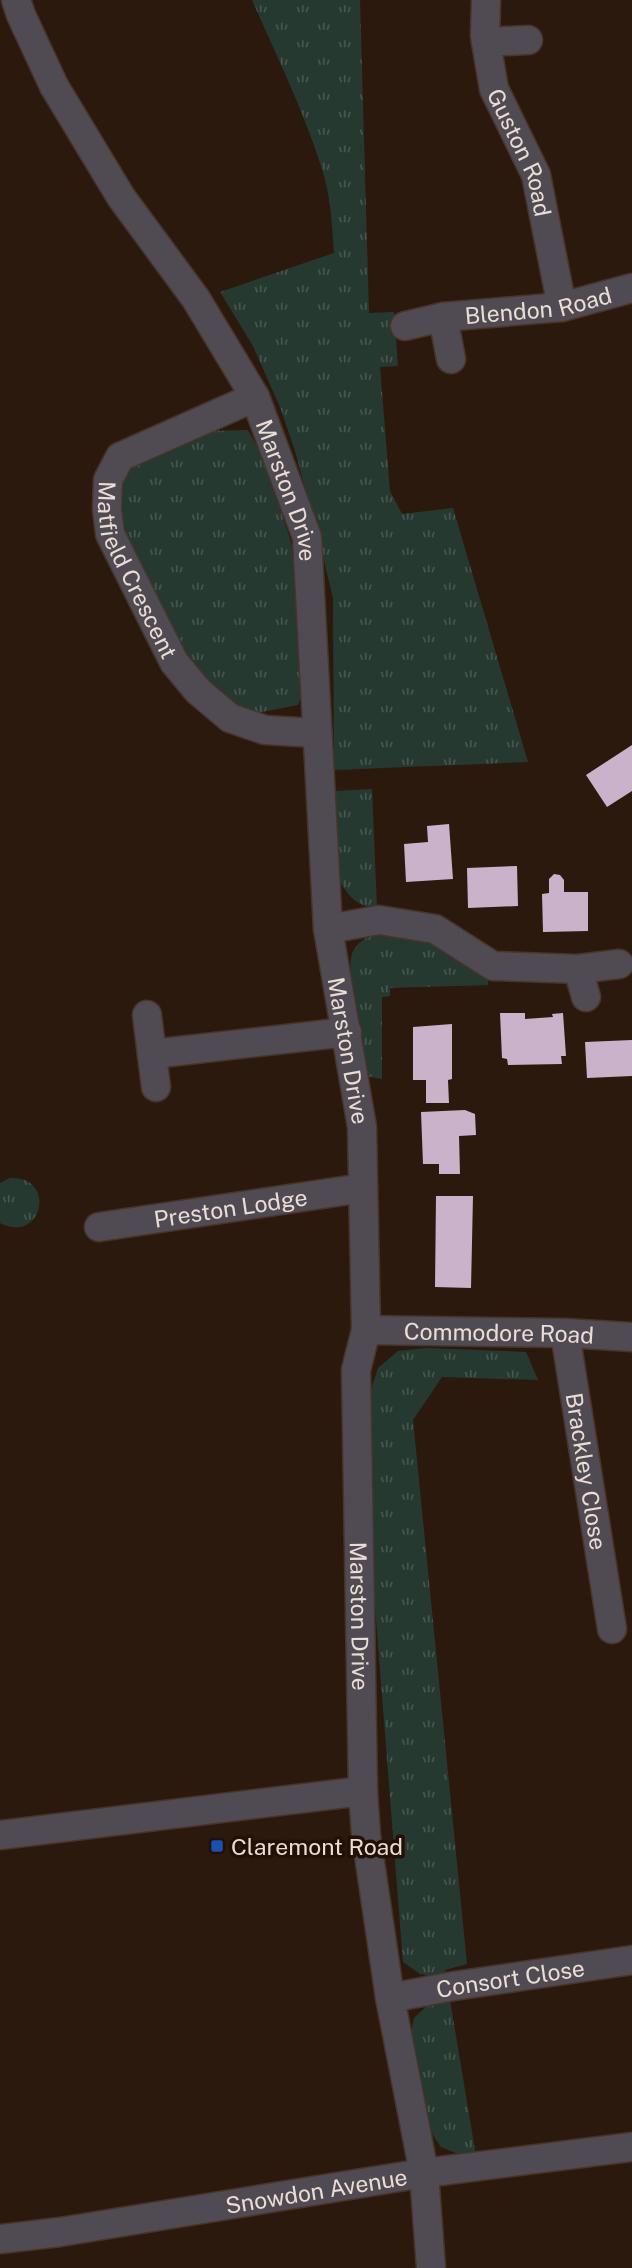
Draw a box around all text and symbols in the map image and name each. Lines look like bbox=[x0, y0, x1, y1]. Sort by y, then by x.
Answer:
street label: Guston Road bbox=[482, 84, 557, 219]
street label: Blendon Road bbox=[464, 281, 614, 329]
street label: Marston Drive bbox=[251, 416, 322, 562]
street label: Matfield Crescent bbox=[93, 481, 183, 663]
street label: Marston Drive bbox=[323, 975, 375, 1126]
street label: Preston Lodge bbox=[152, 1183, 309, 1232]
street label: Commodore Road bbox=[404, 1317, 595, 1348]
street label: Brackley Close bbox=[561, 1391, 613, 1552]
street label: Marston Drive bbox=[345, 1541, 375, 1691]
place label: Claremont Road bbox=[231, 1833, 403, 1860]
marker: Claremont Road bbox=[209, 1838, 225, 1854]
street label: Consort Close bbox=[434, 1954, 586, 2003]
street label: Snowdon Avenue bbox=[223, 2162, 409, 2219]

